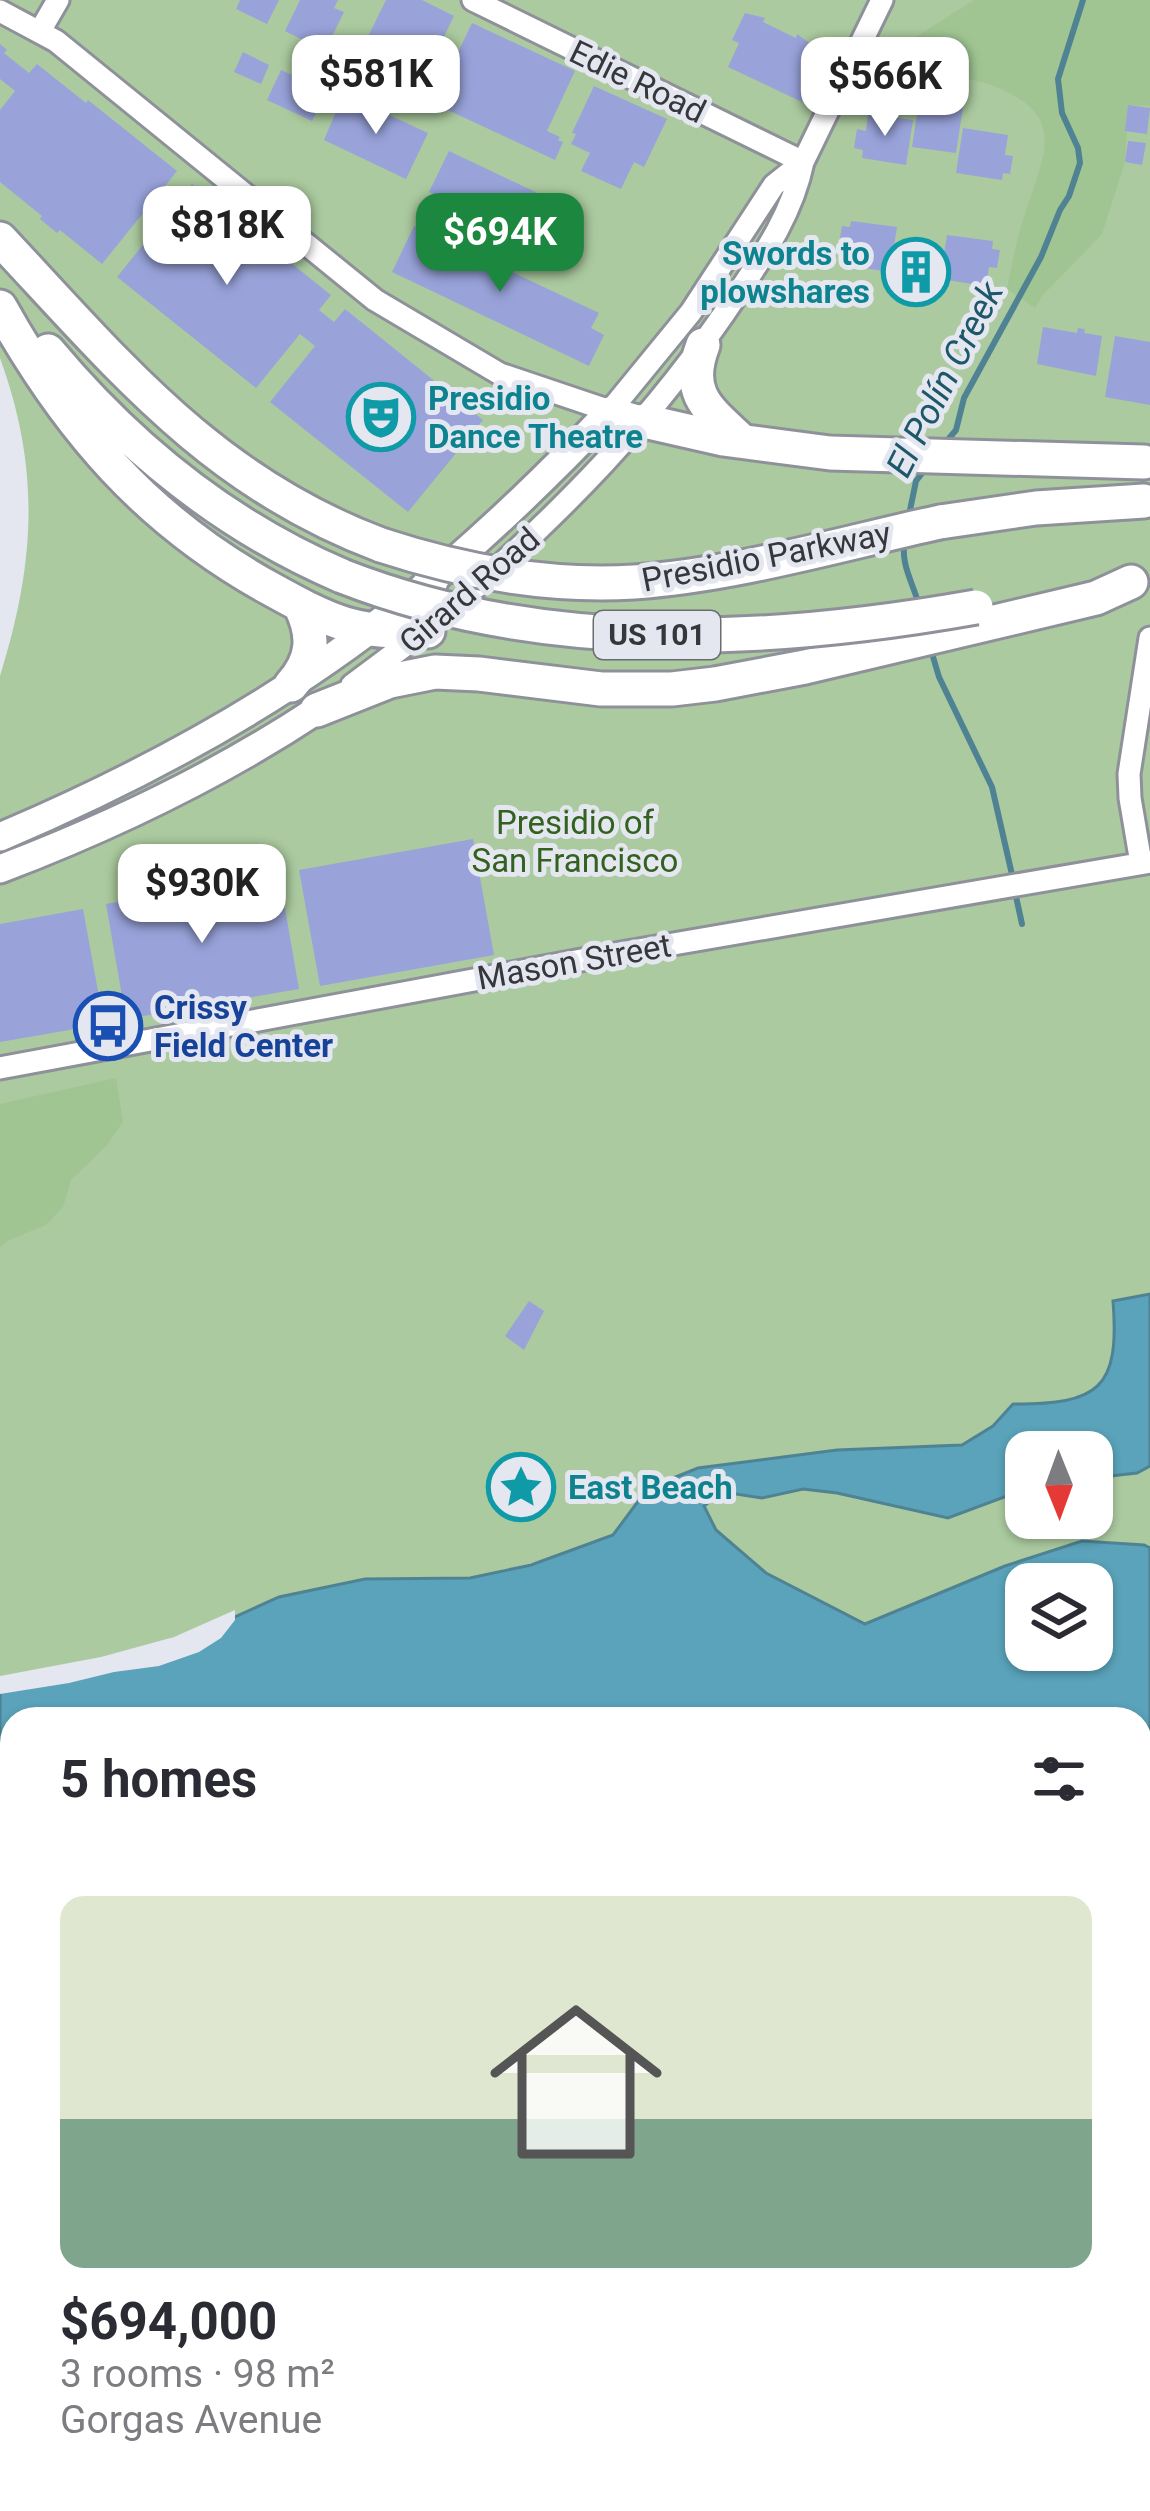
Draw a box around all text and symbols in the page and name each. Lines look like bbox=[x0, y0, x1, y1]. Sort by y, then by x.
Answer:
street label: Edie Road bbox=[563, 32, 712, 131]
pin: $581K bbox=[292, 35, 460, 137]
pin: $566K bbox=[801, 37, 969, 139]
text: $581K bbox=[319, 51, 433, 97]
text: $566K bbox=[828, 53, 942, 99]
pin: $818K bbox=[143, 186, 311, 288]
pin: $694K bbox=[416, 193, 584, 295]
text: $818K bbox=[170, 202, 284, 248]
text: $694K bbox=[443, 209, 557, 255]
place label: Swords to plowshares bbox=[700, 234, 870, 311]
building icon: Swords to plowshares bbox=[881, 237, 951, 307]
water label: El Polín Creek bbox=[878, 274, 1013, 484]
place label: Presidio Dance Theatre bbox=[428, 379, 643, 456]
theatre icon: Presidio Dance Theatre bbox=[346, 382, 416, 452]
street label: Presidio Parkway bbox=[638, 513, 894, 600]
street label: Girard Road bbox=[391, 519, 547, 662]
road number: US 101 bbox=[594, 611, 720, 659]
park label: Presidio of San Francisco bbox=[472, 803, 678, 880]
pin: $930K bbox=[118, 844, 286, 946]
text: $930K bbox=[145, 860, 259, 906]
street label: Mason Street bbox=[474, 925, 674, 998]
place label: Crissy Field Center bbox=[154, 988, 333, 1065]
bus stop icon: Crissy Field Center bbox=[73, 991, 143, 1061]
north arrow bbox=[1005, 1431, 1113, 1539]
map controls bbox=[1005, 1431, 1113, 1671]
place icon: East Beach bbox=[486, 1452, 556, 1522]
place label: East Beach bbox=[568, 1468, 733, 1507]
button: layers bbox=[1005, 1563, 1113, 1671]
icon: filters bbox=[1026, 1746, 1092, 1812]
text: 5 homes bbox=[60, 1750, 257, 1809]
icon: home bbox=[468, 1974, 684, 2190]
text: $694,000 bbox=[60, 2292, 277, 2351]
text: 3 rooms · 98 m² bbox=[60, 2351, 335, 2397]
text: Gorgas Avenue bbox=[60, 2397, 322, 2443]

